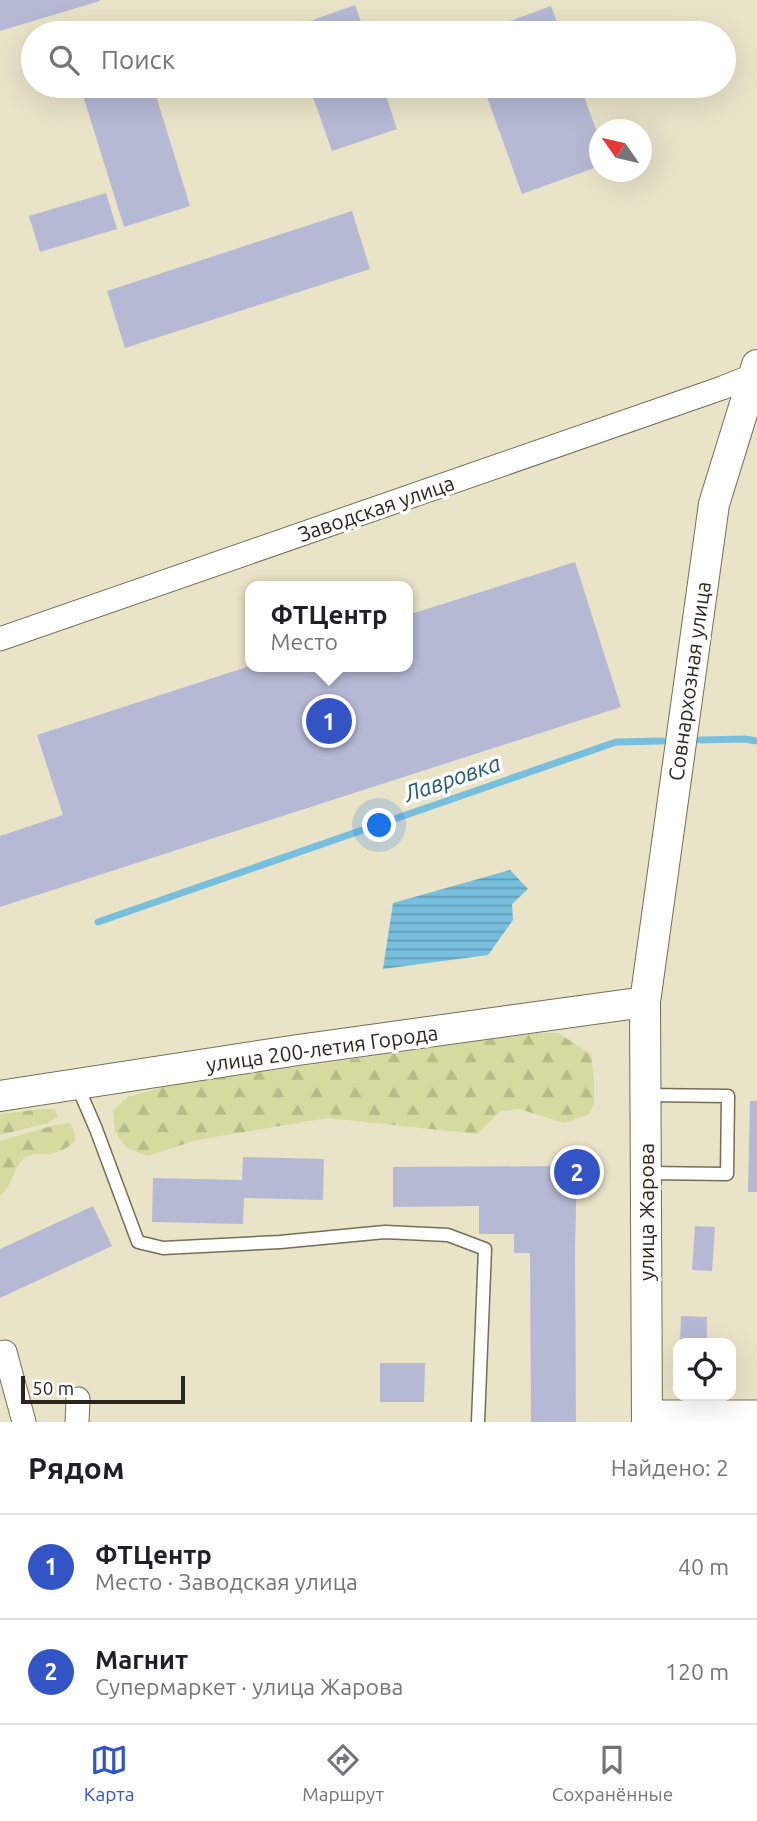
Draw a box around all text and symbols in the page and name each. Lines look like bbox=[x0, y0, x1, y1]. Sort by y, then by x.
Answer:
search box bbox=[21, 21, 736, 98]
icon: search bbox=[45, 41, 83, 79]
text: Поиск bbox=[101, 45, 175, 74]
north arrow bbox=[589, 119, 652, 182]
street label: Заводская улица bbox=[295, 470, 457, 546]
street label: Совнархозная улица bbox=[663, 580, 715, 782]
popup bbox=[245, 581, 413, 672]
text: ФТЦентр bbox=[271, 600, 387, 629]
text: Место bbox=[271, 629, 338, 654]
pin: 1 bbox=[306, 695, 352, 747]
water label: Лавровка bbox=[400, 750, 503, 806]
your location bbox=[362, 808, 396, 842]
street label: улица 200-летия Города bbox=[205, 1020, 439, 1076]
street label: улица Жарова bbox=[634, 1143, 658, 1281]
pin: 2 bbox=[554, 1146, 600, 1198]
map controls bbox=[673, 1338, 736, 1401]
button: locate bbox=[673, 1338, 736, 1401]
scale bar bbox=[21, 1373, 186, 1405]
text: 50 m bbox=[32, 1377, 74, 1399]
text: Рядом bbox=[28, 1451, 124, 1485]
text: Найдено: 2 bbox=[611, 1455, 729, 1480]
text: ФТЦентр bbox=[95, 1540, 212, 1569]
text: 1 bbox=[45, 1554, 57, 1579]
text: 40 m bbox=[678, 1554, 729, 1579]
text: Место · Заводская улица bbox=[95, 1569, 358, 1594]
text: Магнит bbox=[95, 1645, 188, 1674]
text: 2 bbox=[45, 1659, 57, 1684]
text: 120 m bbox=[665, 1659, 729, 1684]
text: Супермаркет · улица Жарова bbox=[95, 1674, 403, 1699]
tab: Карта bbox=[84, 1741, 134, 1805]
tab: Маршрут bbox=[302, 1741, 384, 1805]
tab: Сохранённые bbox=[552, 1741, 673, 1805]

